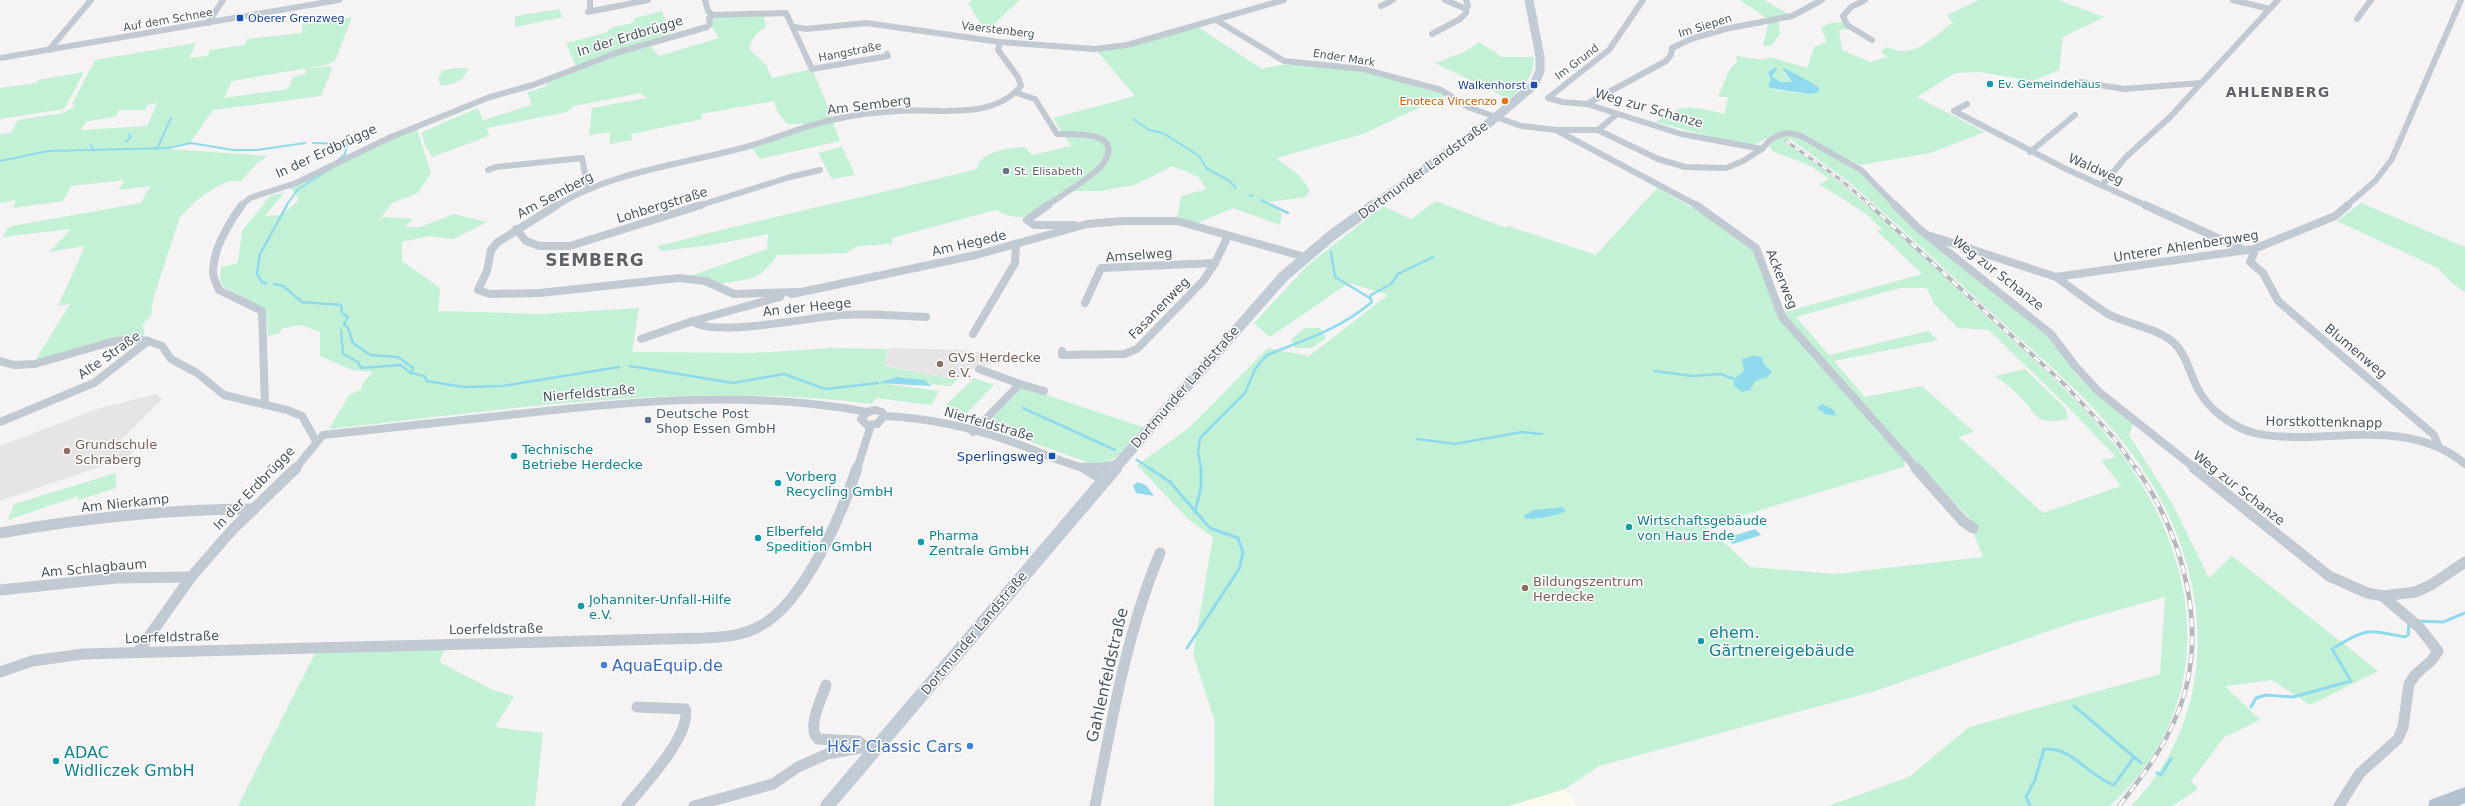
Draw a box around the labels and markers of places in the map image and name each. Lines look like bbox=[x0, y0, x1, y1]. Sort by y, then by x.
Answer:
place label: Oberer Grenzweg bbox=[248, 12, 345, 25]
marker: Oberer Grenzweg bbox=[235, 13, 245, 23]
place label: Ev. Gemeindehaus bbox=[1998, 78, 2101, 91]
place label: Walkenhorst bbox=[1458, 79, 1527, 92]
marker: Ev. Gemeindehaus bbox=[1985, 79, 1995, 89]
marker: Walkenhorst bbox=[1529, 80, 1539, 90]
place label: Enoteca Vincenzo bbox=[1399, 95, 1497, 108]
marker: Enoteca Vincenzo bbox=[1500, 96, 1510, 106]
place label: St. Elisabeth bbox=[1014, 165, 1083, 178]
marker: St. Elisabeth bbox=[1001, 166, 1011, 176]
place label: GVS Herdecke e.V. bbox=[948, 350, 1041, 380]
marker: GVS Herdecke e.V. bbox=[935, 359, 945, 369]
place label: Deutsche Post Shop Essen GmbH bbox=[656, 406, 776, 436]
marker: Deutsche Post Shop Essen GmbH bbox=[643, 415, 653, 425]
place label: Grundschule Schraberg bbox=[75, 437, 157, 467]
place label: Technische Betriebe Herdecke bbox=[521, 442, 643, 472]
marker: Grundschule Schraberg bbox=[62, 446, 72, 456]
place label: Sperlingsweg bbox=[957, 449, 1044, 464]
marker: Technische Betriebe Herdecke bbox=[509, 451, 519, 461]
marker: Sperlingsweg bbox=[1047, 451, 1057, 461]
place label: Vorberg Recycling GmbH bbox=[786, 469, 893, 499]
marker: Vorberg Recycling GmbH bbox=[773, 478, 783, 488]
place label: Wirtschaftsgebäude von Haus Ende bbox=[1637, 513, 1767, 543]
marker: Wirtschaftsgebäude von Haus Ende bbox=[1624, 522, 1634, 532]
place label: Elberfeld Spedition GmbH bbox=[766, 524, 872, 554]
place label: Pharma Zentrale GmbH bbox=[929, 528, 1029, 558]
marker: Elberfeld Spedition GmbH bbox=[753, 533, 763, 543]
marker: Pharma Zentrale GmbH bbox=[916, 537, 926, 547]
place label: Bildungszentrum Herdecke bbox=[1533, 574, 1643, 604]
marker: Bildungszentrum Herdecke bbox=[1520, 583, 1530, 593]
place label: Johanniter-Unfall-Hilfe e.V. bbox=[588, 592, 731, 622]
marker: Johanniter-Unfall-Hilfe e.V. bbox=[576, 601, 586, 611]
place label: ehem. Gärtnereigebäude bbox=[1709, 623, 1855, 660]
marker: ehem. Gärtnereigebäude bbox=[1696, 636, 1706, 646]
place label: AquaEquip.de bbox=[612, 656, 723, 675]
marker: AquaEquip.de bbox=[599, 660, 609, 670]
place label: H&F Classic Cars bbox=[827, 737, 962, 756]
marker: H&F Classic Cars bbox=[965, 741, 975, 751]
place label: ADAC Widliczek GmbH bbox=[64, 743, 195, 780]
marker: ADAC Widliczek GmbH bbox=[51, 756, 61, 766]

